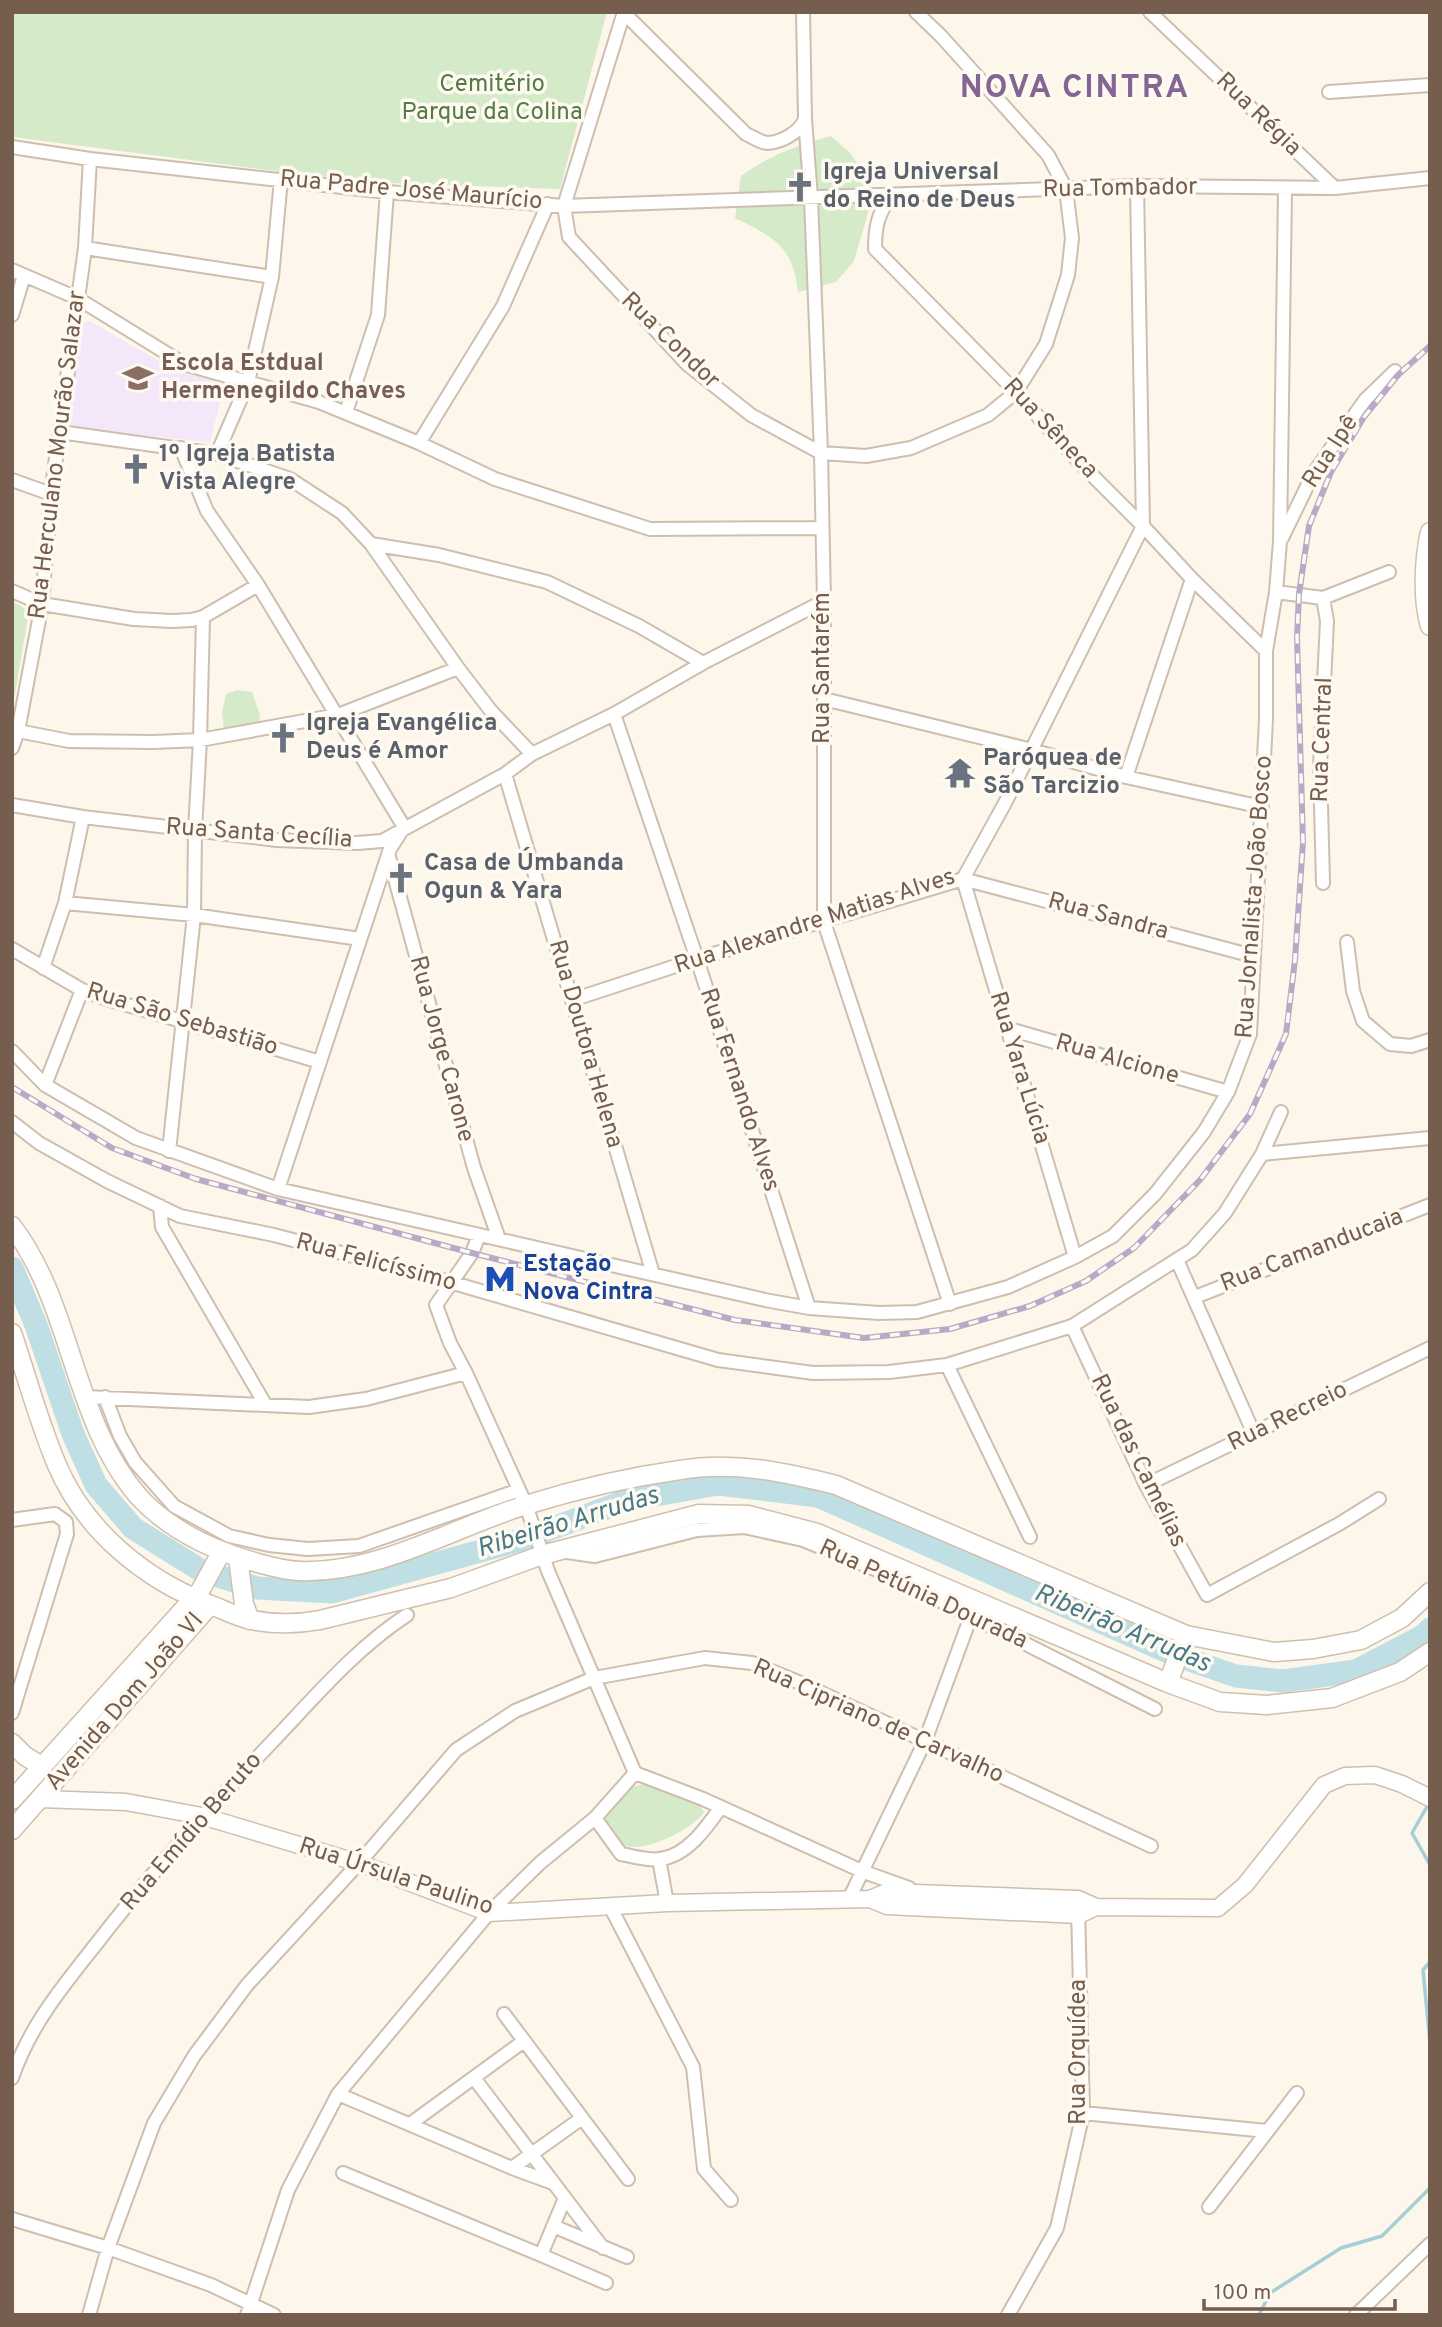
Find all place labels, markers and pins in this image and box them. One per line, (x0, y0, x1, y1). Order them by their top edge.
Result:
place label: Igreja Universal do Reino de Deus (823, 158, 1016, 216)
church icon: Igreja Universal do Reino de Deus (783, 170, 817, 204)
place label: Escola Estdual Hermenegildo Chaves (161, 349, 406, 407)
school or university icon: Escola Estdual Hermenegildo Chaves (121, 361, 155, 395)
place label: 1º Igreja Batista Vista Alegre (159, 440, 335, 498)
church icon: 1º Igreja Batista Vista Alegre (119, 452, 153, 486)
place label: Igreja Evangélica Deus é Amor (306, 709, 497, 767)
church icon: Igreja Evangélica Deus é Amor (266, 721, 300, 755)
place label: Paróquea de São Tarcizio (983, 744, 1122, 802)
temple icon: Paróquea de São Tarcizio (943, 756, 977, 790)
place label: Casa de Úmbanda Ogun & Yara (424, 847, 624, 907)
church icon: Casa de Úmbanda Ogun & Yara (384, 861, 418, 895)
place label: Estação Nova Cintra (523, 1250, 653, 1308)
metro station icon: Estação Nova Cintra (483, 1262, 517, 1296)

